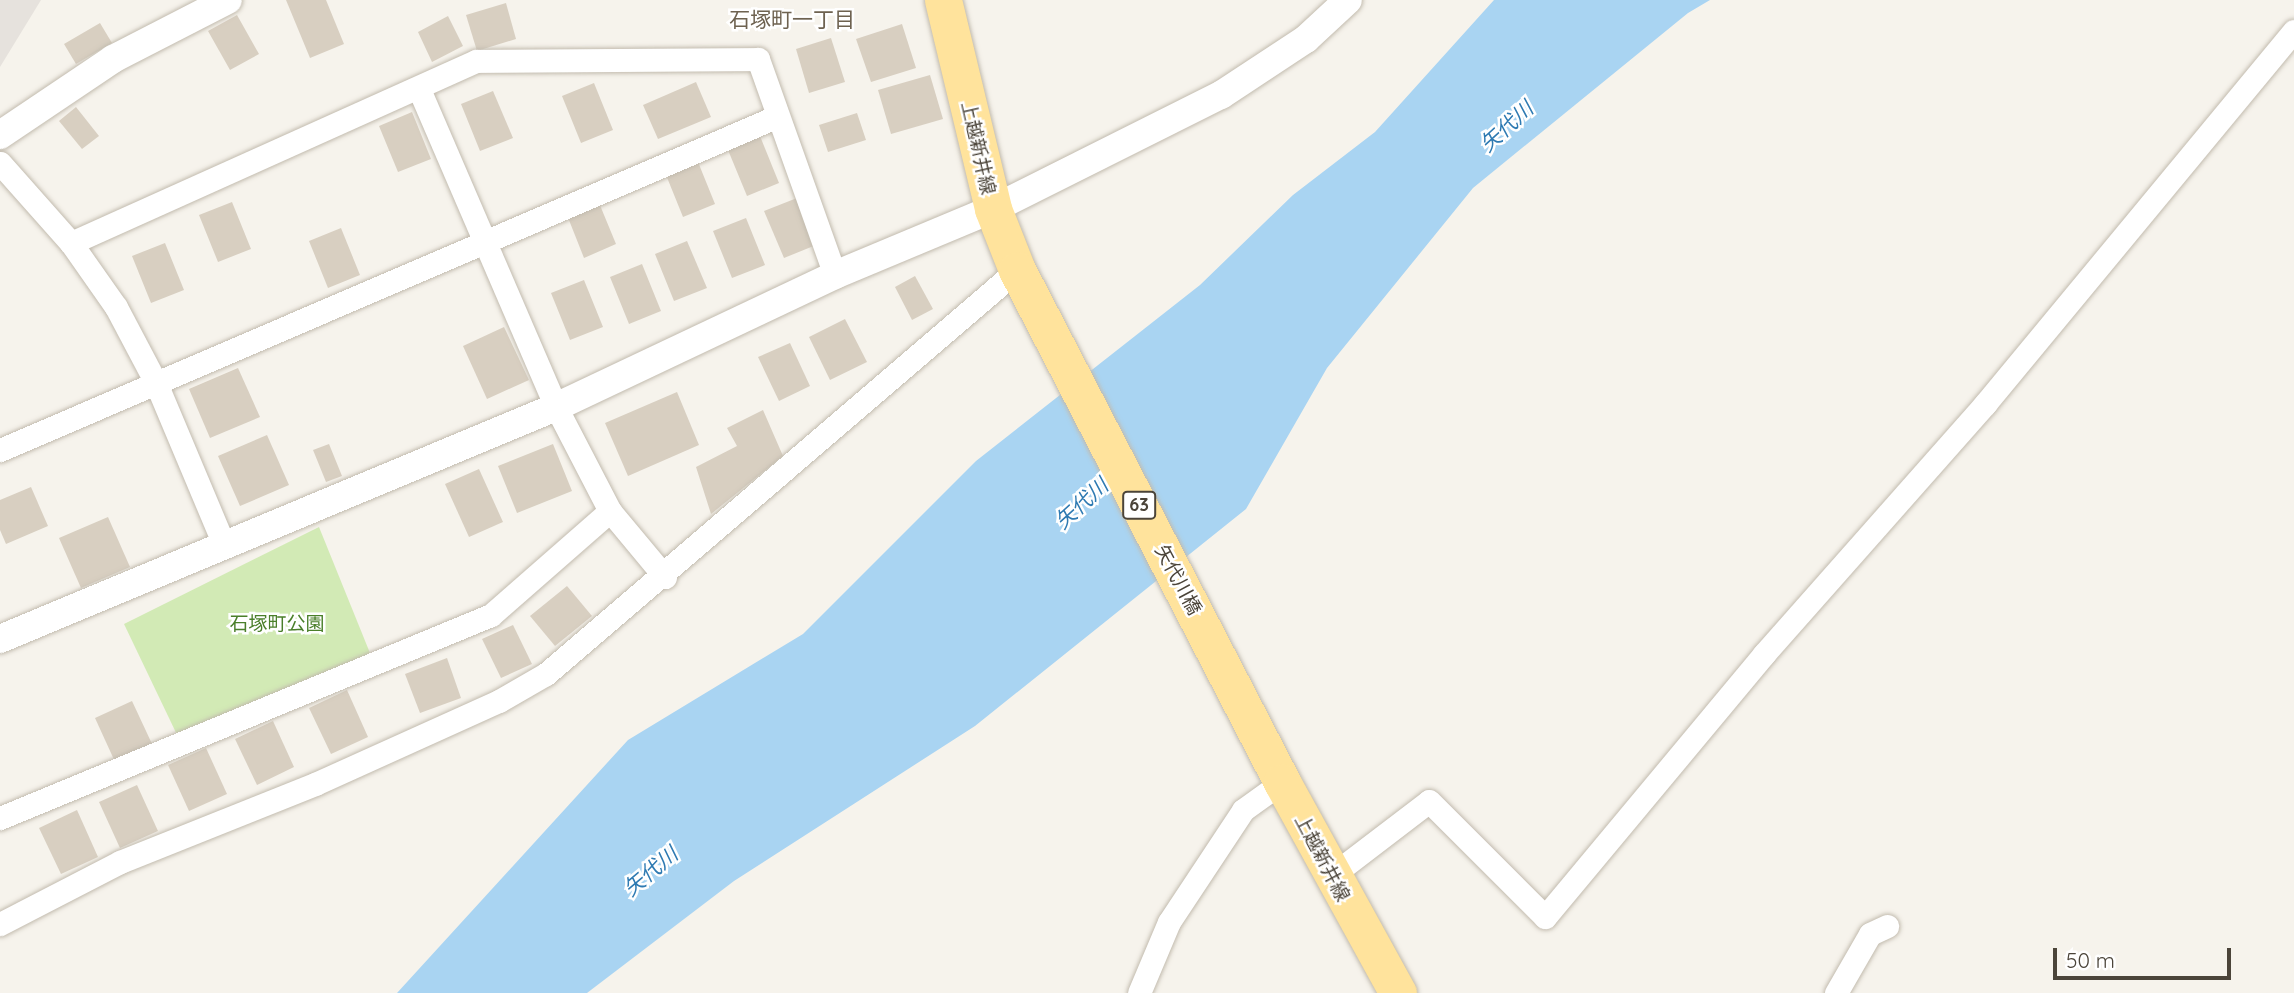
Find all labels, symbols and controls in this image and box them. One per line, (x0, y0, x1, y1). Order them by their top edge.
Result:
district label: 石塚町一丁目 (729, 6, 855, 32)
water label: 矢代川 (1474, 96, 1538, 156)
street label: 上越新井線 (956, 99, 1000, 197)
water label: 矢代川 (1049, 473, 1113, 533)
road number: 63 (1122, 490, 1156, 520)
street label: 矢代川橋 (1150, 541, 1206, 619)
park label: 石塚町公園 (230, 613, 324, 635)
street label: 上越新井線 (1290, 811, 1354, 905)
water label: 矢代川 (618, 841, 682, 901)
scale bar (2056, 934, 2234, 978)
text: 50 m (2066, 947, 2115, 973)

